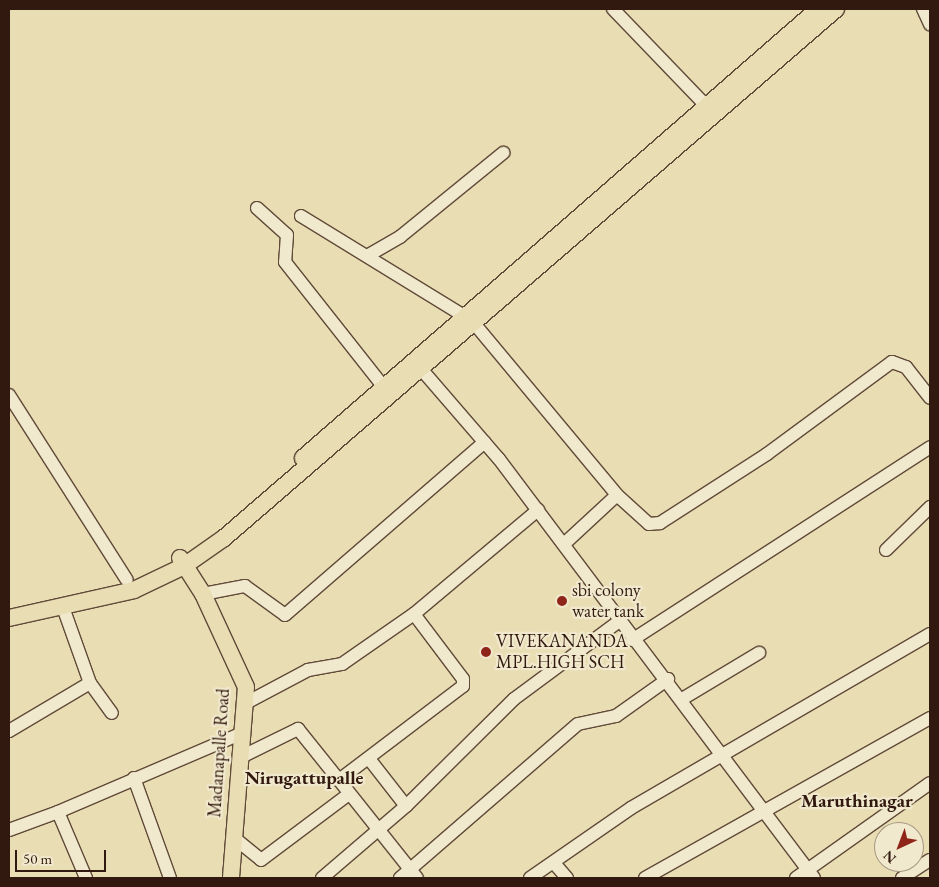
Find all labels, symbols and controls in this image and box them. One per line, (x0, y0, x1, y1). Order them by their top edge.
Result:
place label: sbi colony water tank (572, 580, 644, 622)
marker: sbi colony water tank (556, 595, 568, 607)
place label: VIVEKANANDA MPL.HIGH SCH (496, 631, 628, 674)
marker: VIVEKANANDA MPL.HIGH SCH (480, 646, 492, 658)
street label: Madanapalle Road (204, 688, 234, 818)
district label: Nirugattupalle (245, 767, 363, 789)
district label: Maruthinagar (801, 790, 913, 812)
north arrow (874, 822, 924, 872)
scale bar (18, 840, 109, 872)
text: N (879, 847, 900, 868)
text: 50 m (23, 849, 52, 868)

